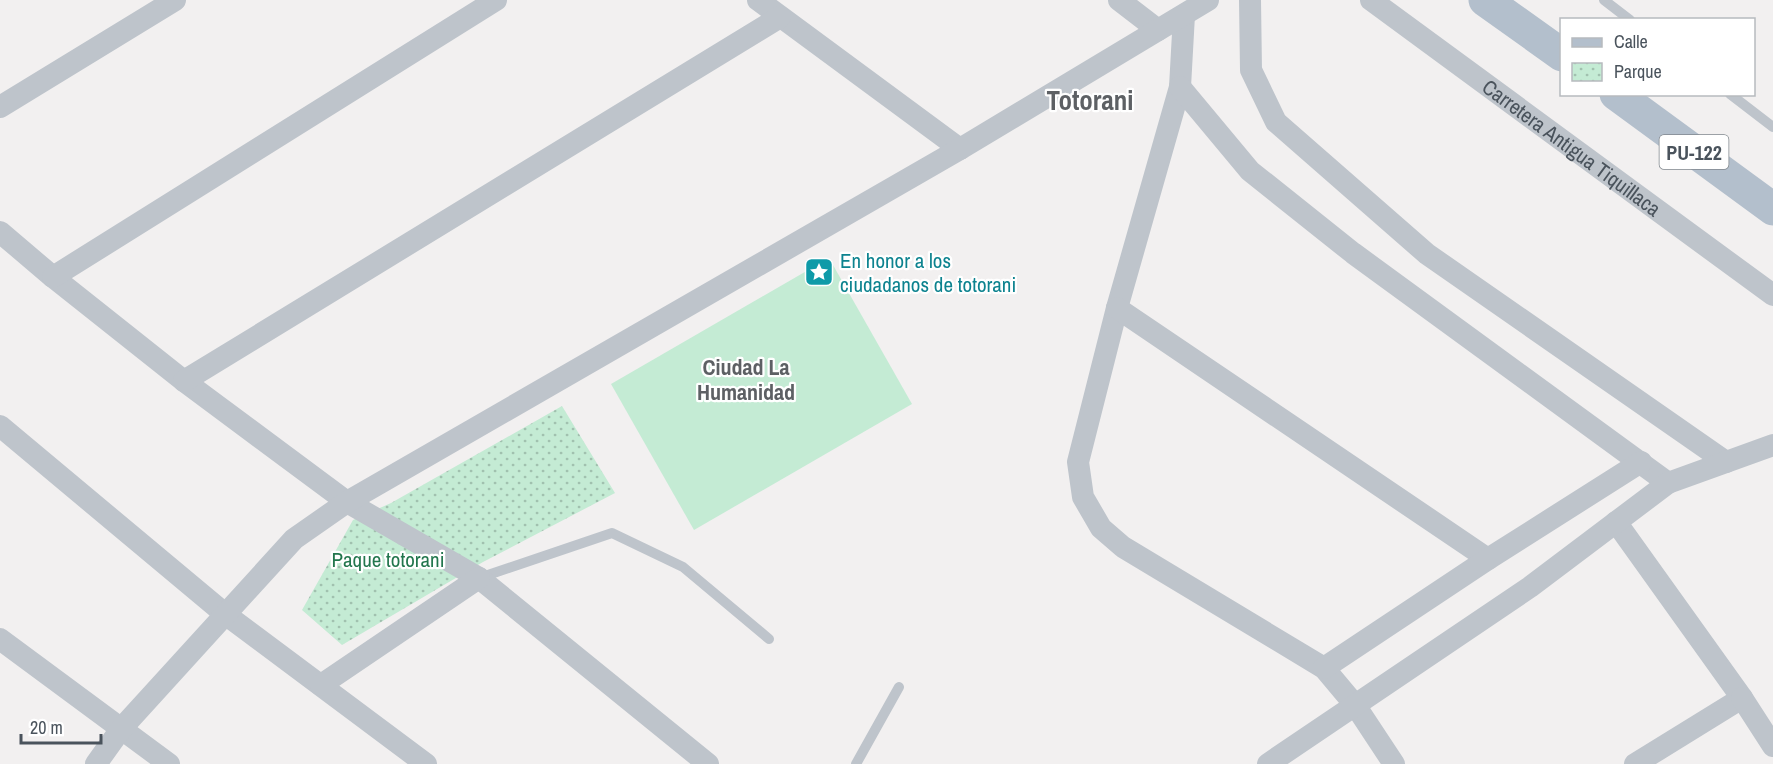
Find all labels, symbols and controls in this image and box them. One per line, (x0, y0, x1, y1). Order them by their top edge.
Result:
legend (1560, 18, 1755, 96)
text: Calle (1614, 29, 1648, 54)
text: Parque (1614, 59, 1662, 84)
street label: Carretera Antigua Tiquillaca (1477, 72, 1667, 223)
district label: Totorani (1047, 82, 1133, 118)
road number: PU-122 (1660, 135, 1728, 169)
place label: En honor a los ciudadanos de totorani (840, 246, 1016, 299)
place icon: En honor a los ciudadanos de totorani (803, 256, 835, 288)
district label: Ciudad La Humanidad (697, 352, 795, 407)
park label: Paque totorani (332, 545, 444, 574)
scale bar (21, 707, 100, 745)
text: 20 m (30, 715, 63, 740)

